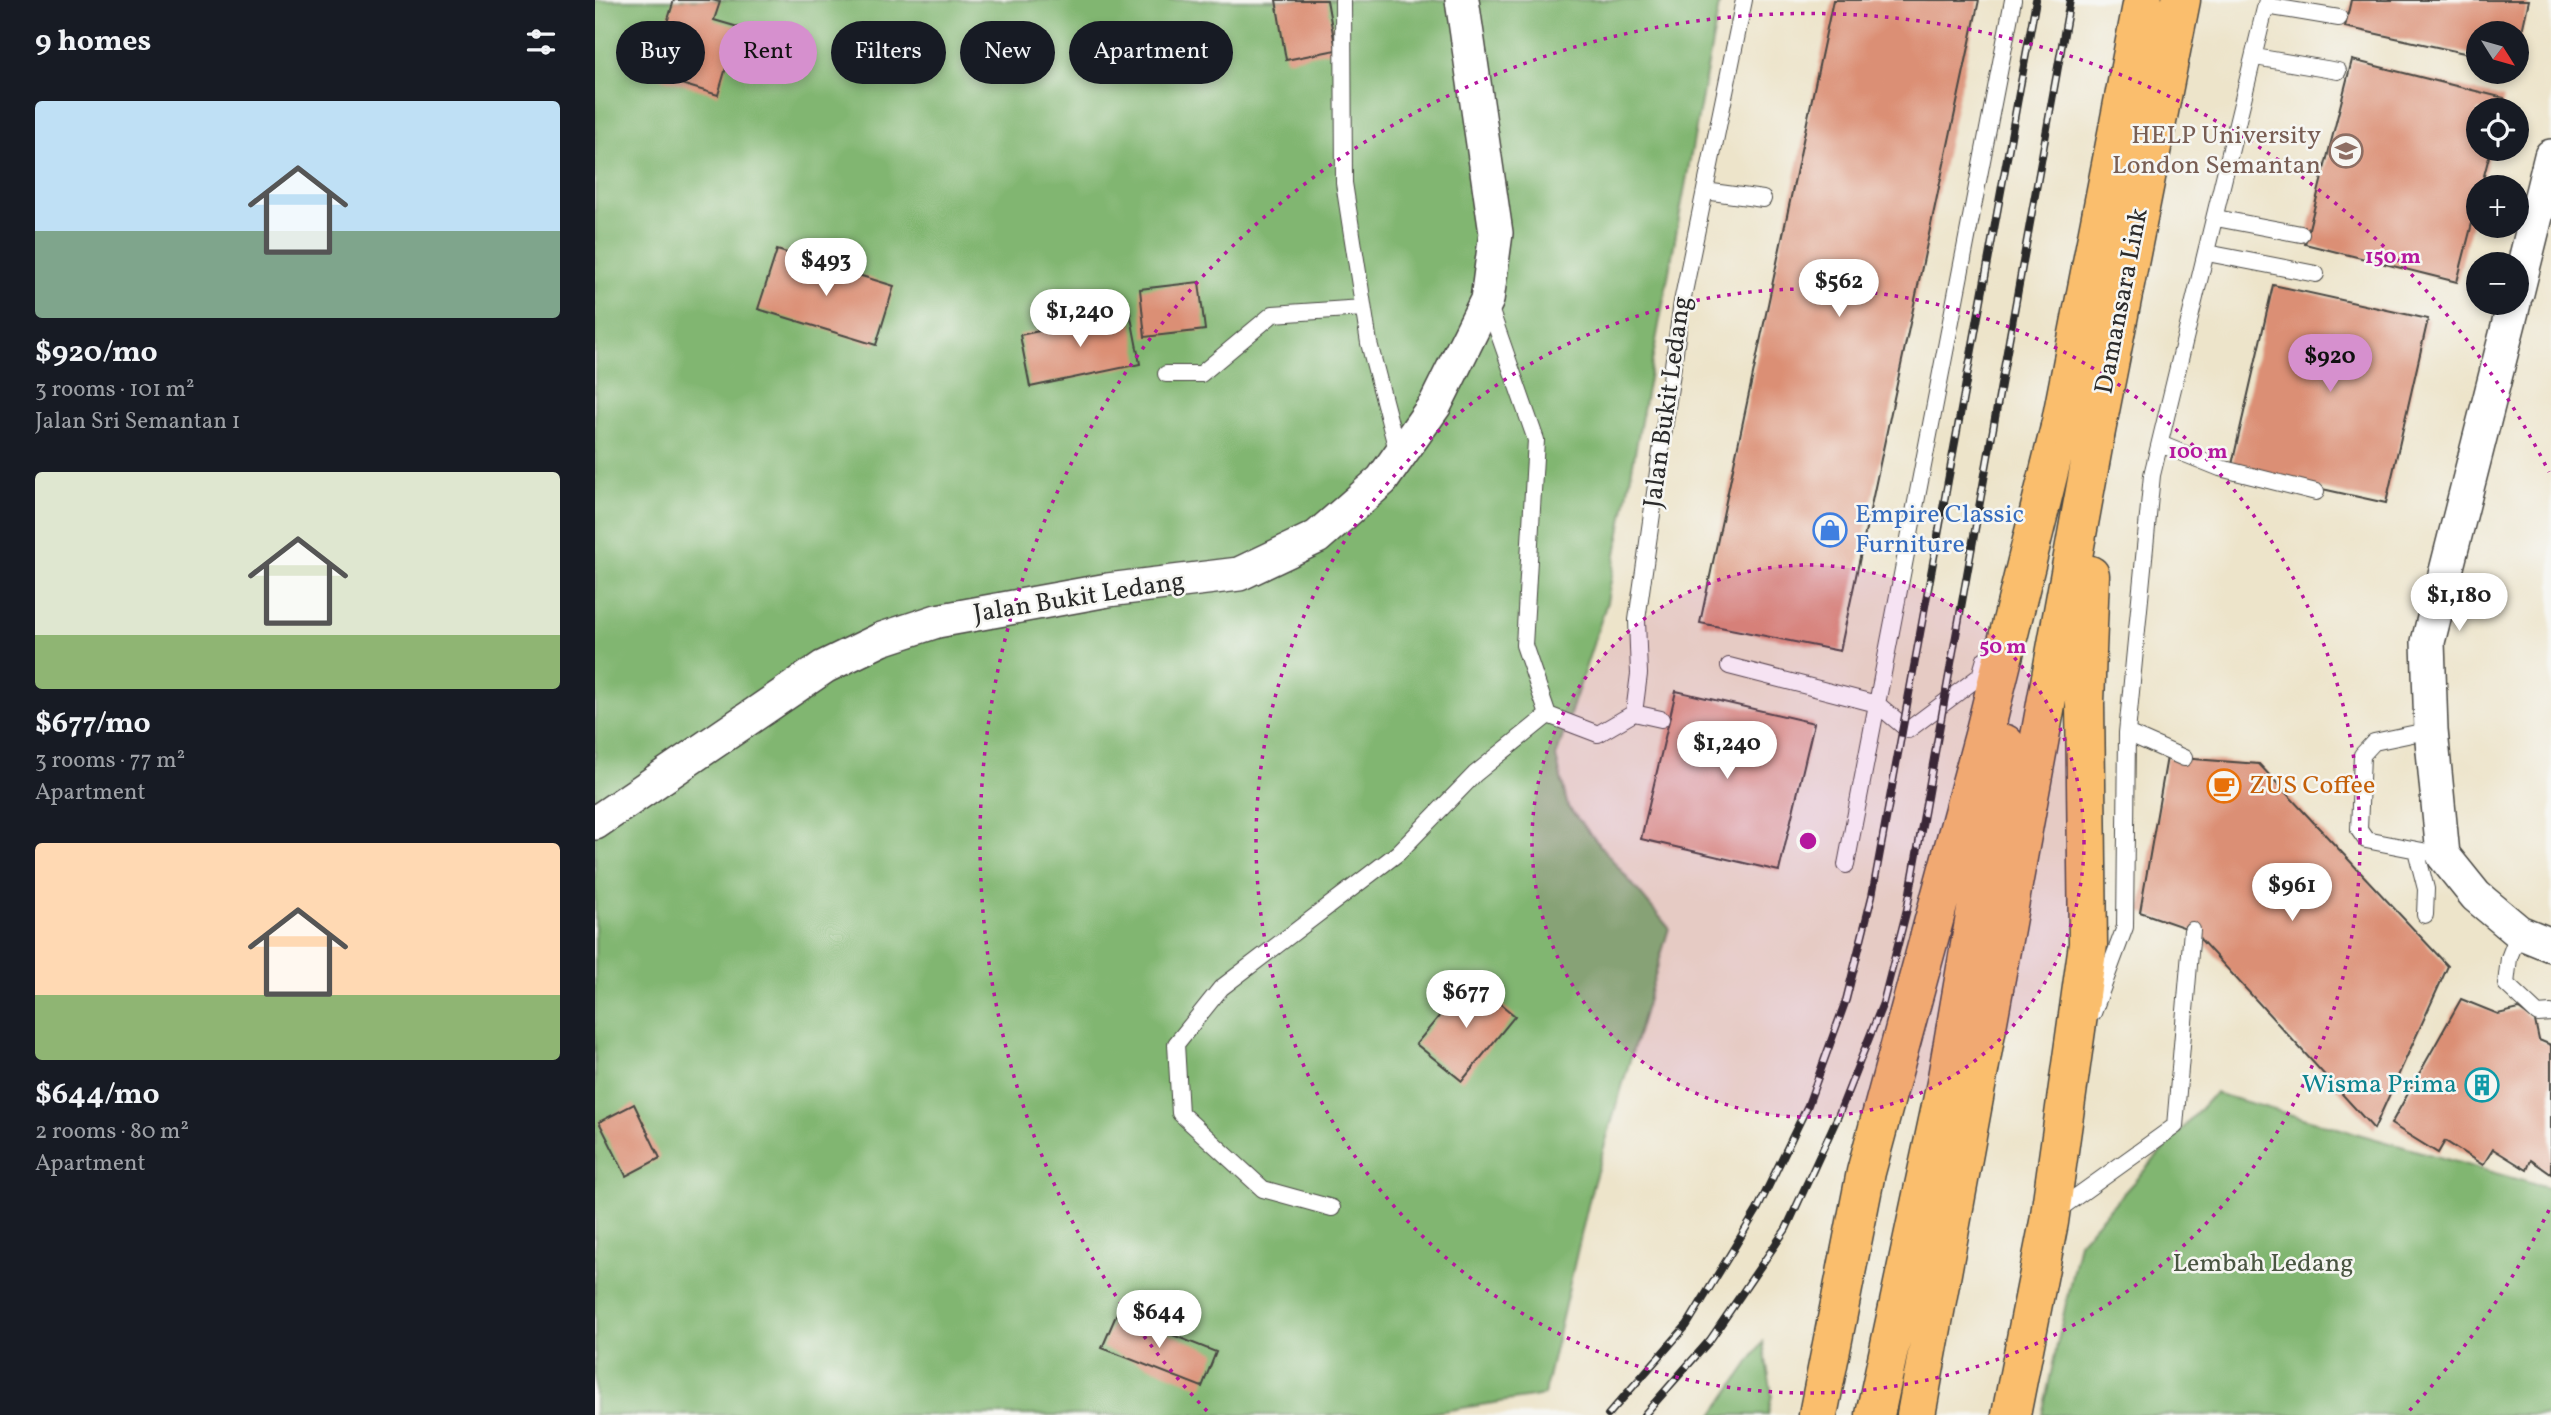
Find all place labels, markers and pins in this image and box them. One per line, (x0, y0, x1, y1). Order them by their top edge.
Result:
place label: HELP University London Semantan (2112, 118, 2321, 184)
school or university icon: HELP University London Semantan (2327, 132, 2365, 170)
pin: $493 (785, 238, 867, 298)
pin: $562 (1798, 260, 1880, 319)
pin: $1,240 (1023, 290, 1137, 349)
pin: $920 (2289, 334, 2371, 394)
place label: Empire Classic Furniture (1855, 497, 2024, 563)
shop icon: Empire Classic Furniture (1811, 511, 1849, 549)
pin: $1,180 (2402, 574, 2516, 633)
pin: $1,240 (1670, 722, 1784, 781)
cafe icon: ZUS Coffee (2205, 767, 2243, 805)
place label: ZUS Coffee (2249, 768, 2375, 804)
centre of rings (1796, 829, 1820, 853)
pin: $961 (2251, 864, 2333, 923)
pin: $677 (1425, 970, 1507, 1030)
building icon: Wisma Prima (2463, 1066, 2501, 1104)
place label: Wisma Prima (2302, 1067, 2457, 1103)
pin: $644 (1118, 1290, 1200, 1350)

